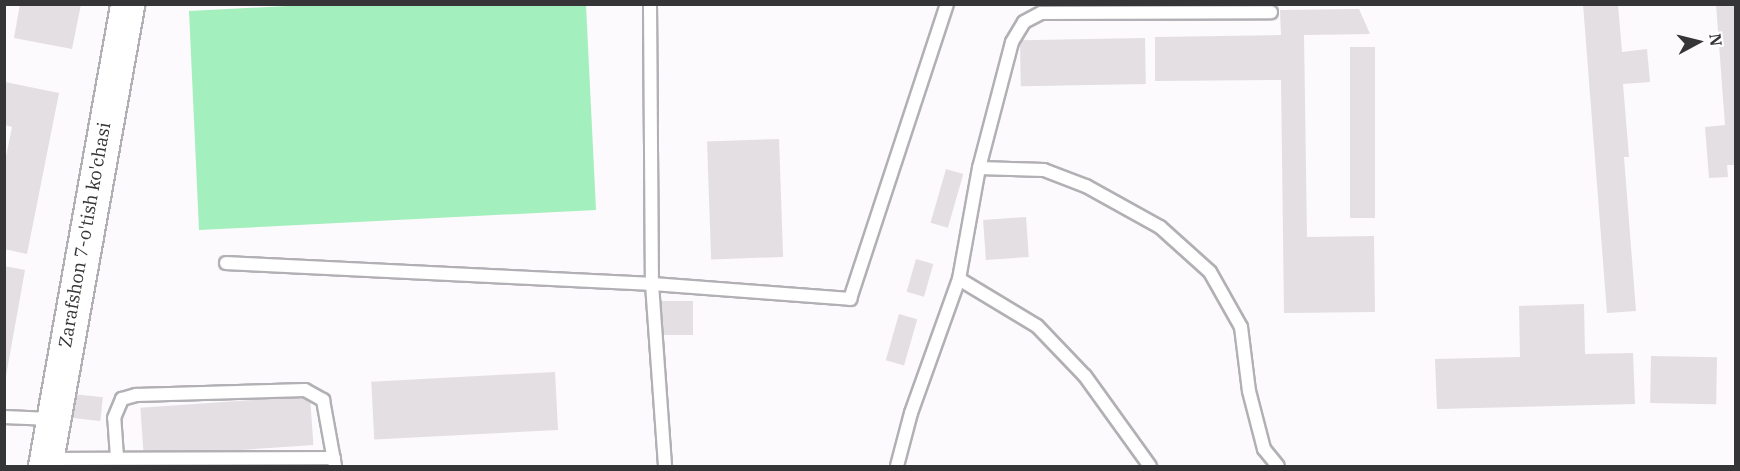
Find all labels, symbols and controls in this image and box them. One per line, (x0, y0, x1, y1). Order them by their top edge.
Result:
north arrow (1668, 12, 1728, 72)
text: N (1705, 32, 1727, 47)
street label: Zarafshon 7-o'tish ko'chasi (55, 121, 115, 349)

